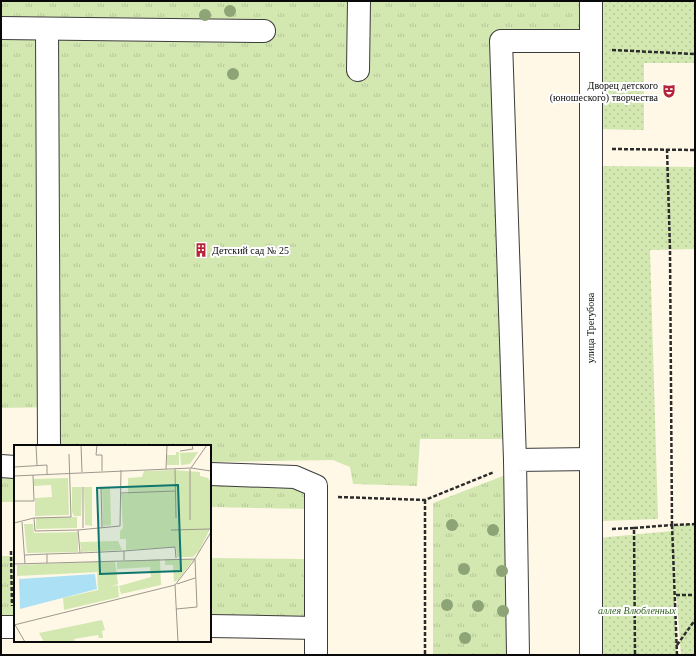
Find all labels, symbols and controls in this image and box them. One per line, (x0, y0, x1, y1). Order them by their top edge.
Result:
place label: Дворец детского (юношеского) творчества (550, 80, 659, 104)
theatre icon: Дворец детского (юношеского) творчества (661, 83, 677, 99)
building icon: Детский сад № 25 (193, 242, 209, 258)
place label: Детский сад № 25 (212, 245, 289, 256)
street label: улица Трегубова (585, 292, 596, 363)
inset map (14, 445, 211, 642)
park label: аллея Влюбленных (598, 605, 677, 616)

